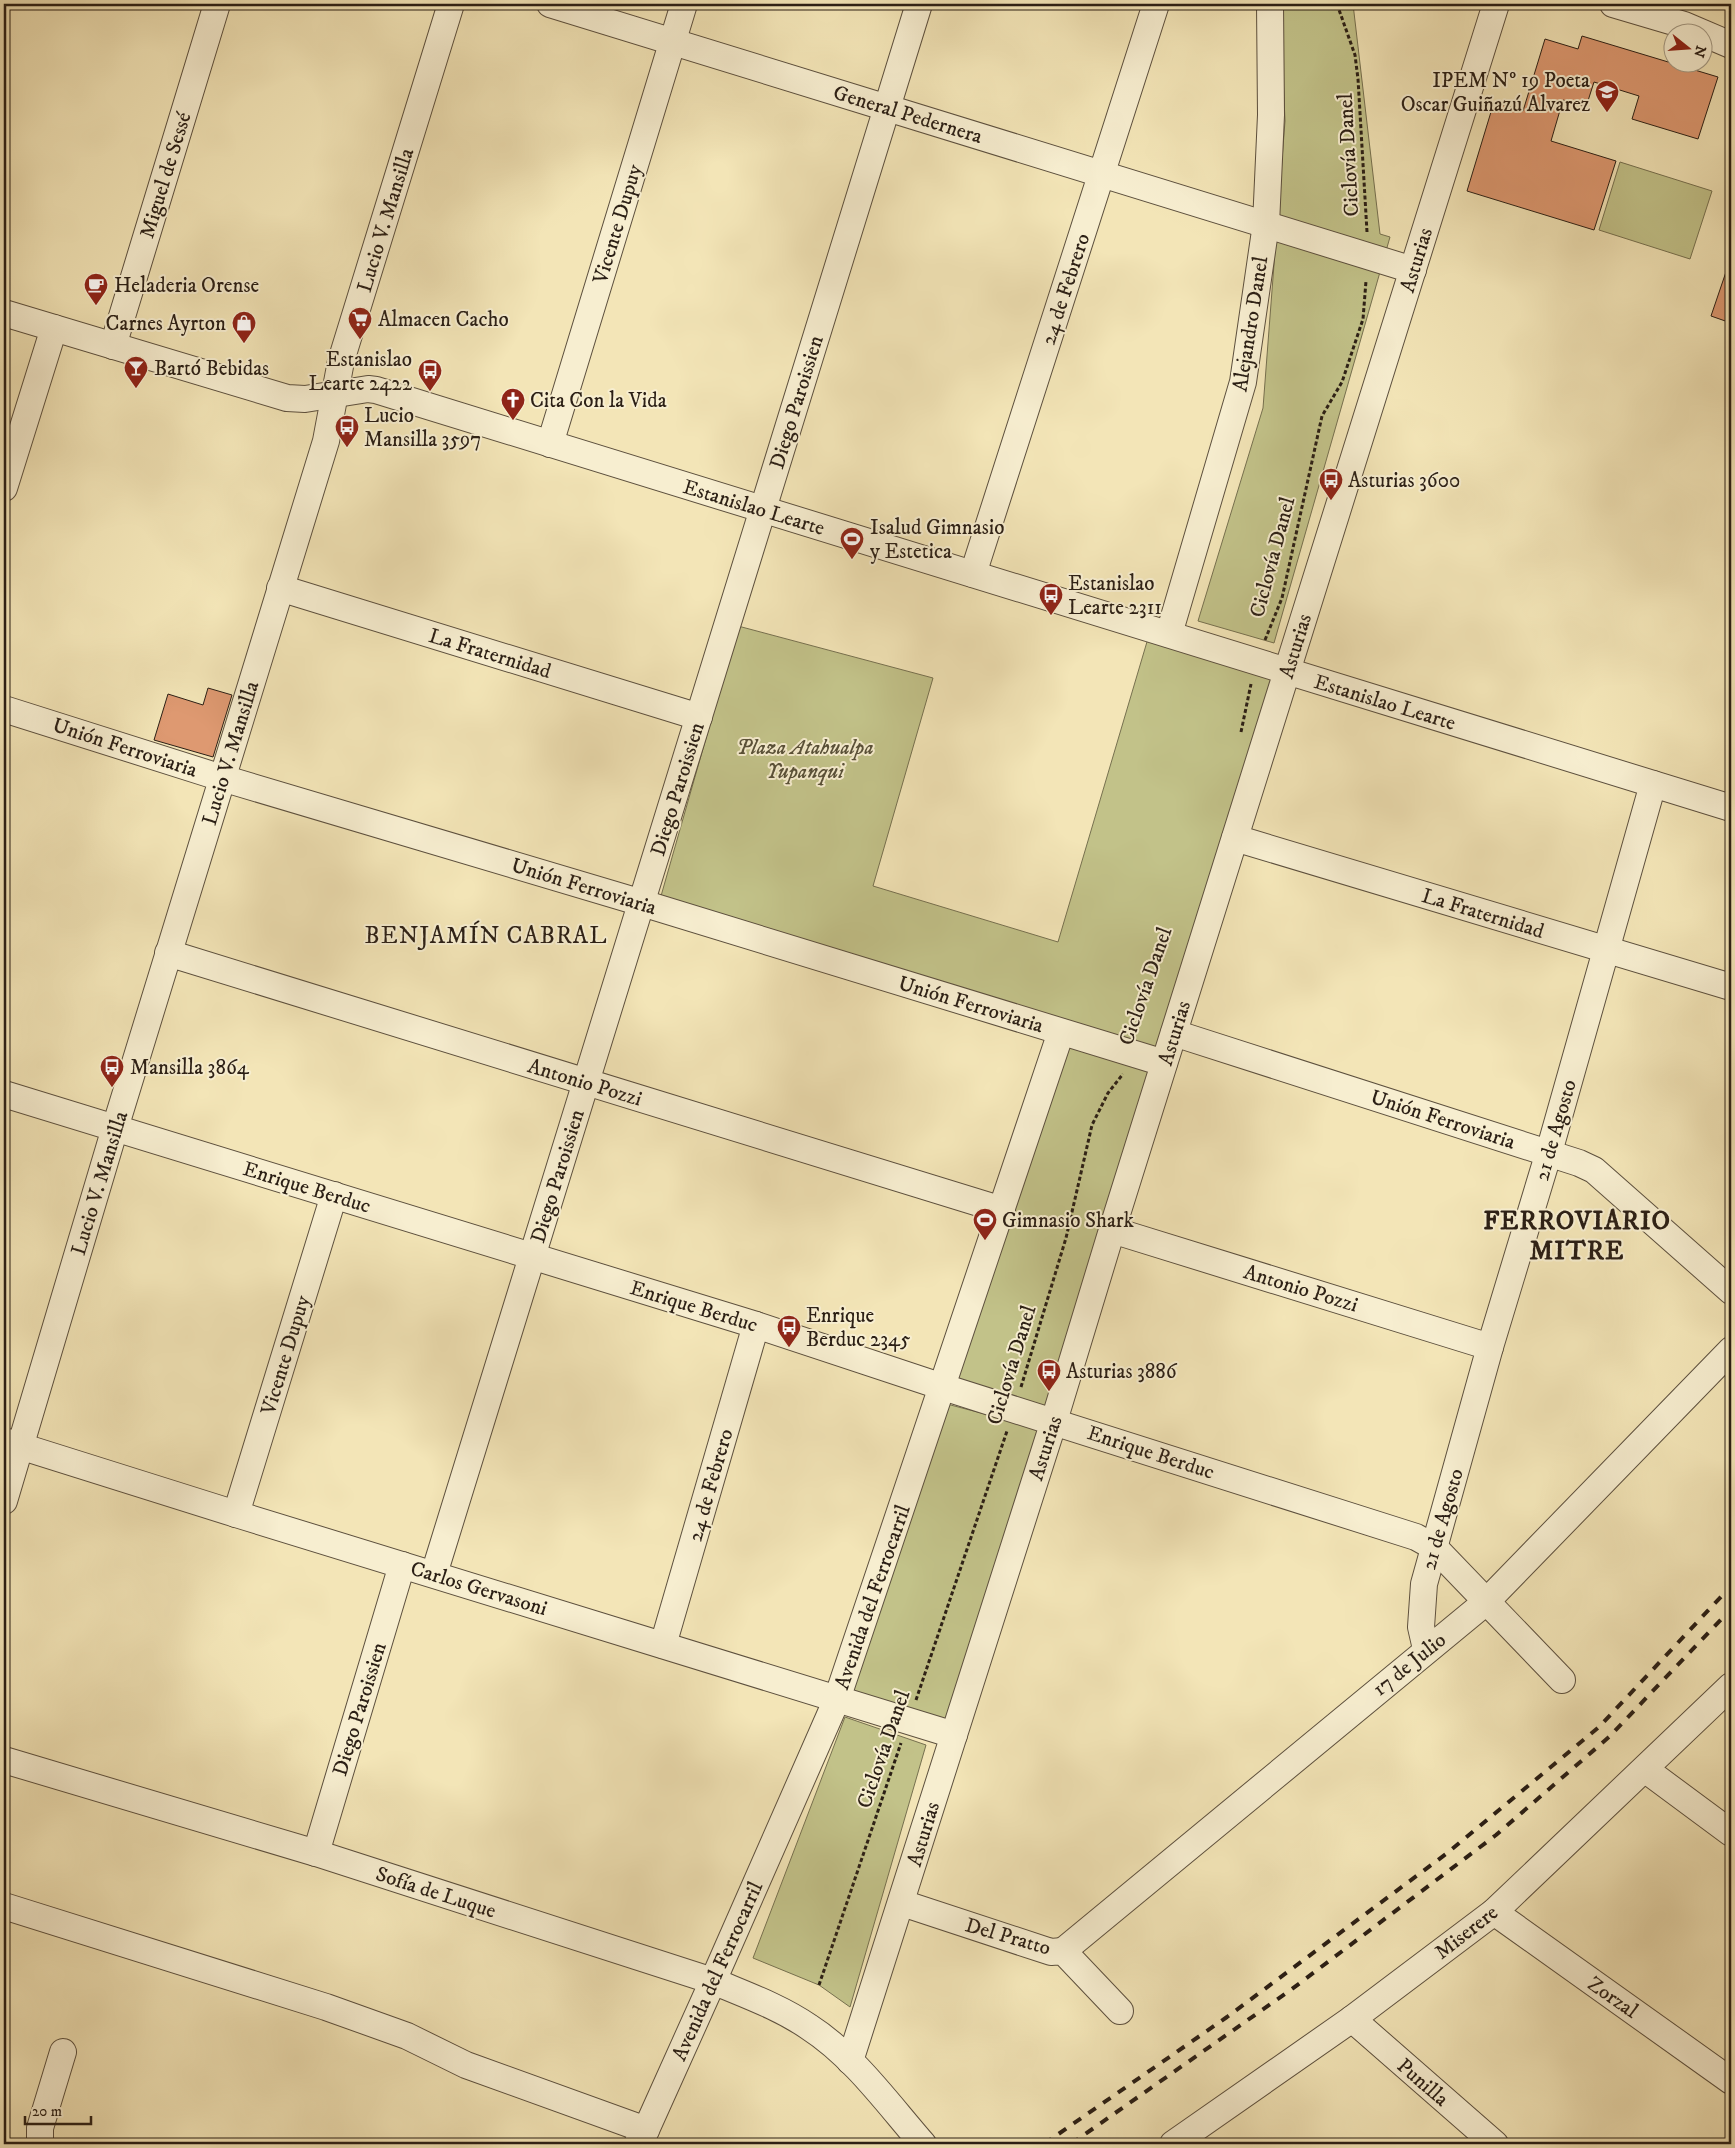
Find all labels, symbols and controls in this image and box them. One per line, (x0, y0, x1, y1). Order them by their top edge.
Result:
north arrow (1662, 22, 1712, 72)
text: N (1689, 43, 1710, 60)
place label: IPEM Nº 19 Poeta Oscar Guiñazú Alvarez (1401, 68, 1590, 118)
school or university icon: IPEM Nº 19 Poeta Oscar Guiñazú Alvarez (1594, 79, 1620, 113)
street label: General Pedernera (830, 80, 985, 150)
street label: Ciclovía Danel (1333, 92, 1365, 217)
street label: Miguel de Sessé (134, 109, 198, 242)
street label: Lucio V. Mansilla (352, 145, 420, 295)
street label: Vicente Dupuy (587, 160, 649, 288)
street label: Asturias (1395, 225, 1439, 296)
street label: 24 de Febrero (1036, 230, 1096, 348)
street label: Alejandro Danel (1227, 254, 1275, 394)
cafe icon: Heladeria Orense (83, 272, 109, 306)
place label: Heladeria Orense (114, 273, 259, 299)
supermarket icon: Almacen Cacho (347, 306, 373, 340)
place label: Almacen Cacho (378, 307, 509, 333)
shop icon: Carnes Ayrton (231, 310, 257, 344)
place label: Carnes Ayrton (106, 311, 226, 337)
street label: Diego Paroissien (764, 332, 830, 472)
place label: Estanislao Learte 2422 (308, 347, 413, 397)
bar icon: Bartó Bebidas (123, 355, 149, 389)
place label: Bartó Bebidas (154, 356, 269, 382)
bus stop icon: Estanislao Learte 2422 (417, 358, 443, 392)
church icon: Cita Con la Vida (500, 387, 526, 421)
place label: Cita Con la Vida (530, 388, 667, 414)
place label: Lucio Mansilla 3597 (364, 403, 481, 453)
bus stop icon: Lucio Mansilla 3597 (334, 414, 360, 448)
bus stop icon: Asturias 3600 (1318, 467, 1344, 501)
place label: Asturias 3600 (1348, 468, 1460, 494)
street label: Estanislao Learte (680, 474, 828, 542)
street label: Ciclovía Danel (1244, 494, 1302, 620)
place label: Isalud Gimnasio y Estetica (870, 515, 1004, 565)
sports icon: Isalud Gimnasio y Estetica (839, 526, 865, 560)
place label: Estanislao Learte 2311 (1068, 571, 1162, 621)
bus stop icon: Estanislao Learte 2311 (1038, 582, 1064, 616)
street label: Asturias (1274, 611, 1318, 682)
street label: La Fraternidad (425, 623, 555, 685)
street label: Estanislao Learte (1311, 669, 1459, 737)
street label: Lucio V. Mansilla (197, 678, 265, 828)
street label: Unión Ferroviaria (49, 712, 200, 784)
street label: Diego Paroissien (645, 719, 711, 859)
park label: Plaza Atahualpa Yupanqui (736, 735, 874, 786)
street label: Unión Ferroviaria (508, 853, 660, 921)
street label: La Fraternidad (1418, 883, 1548, 945)
district label: BENJAMÍN CABRAL (365, 920, 607, 951)
street label: Ciclovía Danel (1114, 923, 1179, 1049)
street label: Unión Ferroviaria (895, 971, 1047, 1039)
street label: Asturias (1153, 998, 1197, 1069)
street label: Antonio Pozzi (525, 1053, 645, 1113)
bus stop icon: Mansilla 3864 (99, 1054, 125, 1088)
place label: Mansilla 3864 (130, 1055, 250, 1081)
street label: 21 de Agosto (1529, 1077, 1583, 1184)
street label: Unión Ferroviaria (1367, 1084, 1518, 1156)
street label: Diego Paroissien (525, 1106, 591, 1246)
street label: Lucio V. Mansilla (66, 1108, 134, 1258)
street label: Enrique Berduc (240, 1156, 374, 1220)
district label: FERROVIARIO MITRE (1483, 1205, 1671, 1268)
sports icon: Gimnasio Shark (972, 1207, 998, 1241)
place label: Gimnasio Shark (1002, 1208, 1135, 1234)
street label: Antonio Pozzi (1241, 1259, 1361, 1319)
street label: Enrique Berduc (627, 1275, 761, 1339)
street label: Vicente Dupuy (255, 1291, 317, 1419)
street label: Ciclovía Danel (981, 1302, 1043, 1428)
place label: Enrique Berduc 2345 (806, 1303, 910, 1353)
bus stop icon: Enrique Berduc 2345 (776, 1314, 802, 1348)
bus stop icon: Asturias 3886 (1036, 1358, 1062, 1392)
place label: Asturias 3886 (1066, 1359, 1178, 1385)
street label: Asturias (1023, 1413, 1069, 1484)
street label: Enrique Berduc (1084, 1420, 1218, 1486)
street label: 24 de Febrero (682, 1426, 739, 1545)
street label: 21 de Agosto (1416, 1466, 1470, 1573)
street label: Avenida del Ferrocarril (829, 1501, 917, 1693)
street label: Carlos Gervasoni (407, 1556, 550, 1622)
street label: 17 de Julio (1368, 1627, 1452, 1702)
street label: Diego Paroissien (327, 1639, 393, 1779)
street label: Ciclovía Danel (852, 1686, 917, 1812)
street label: Asturias (902, 1799, 946, 1870)
street label: Sofía de Luque (372, 1861, 499, 1925)
street label: Avenida del Ferrocarril (667, 1877, 769, 2065)
street label: Miserere (1430, 1900, 1504, 1966)
street label: Del Pratto (962, 1912, 1053, 1962)
street label: Zorzal (1582, 1971, 1643, 2025)
street label: Punilla (1391, 2053, 1454, 2112)
scale bar (25, 2093, 91, 2125)
text: 20 m (32, 2102, 62, 2121)

